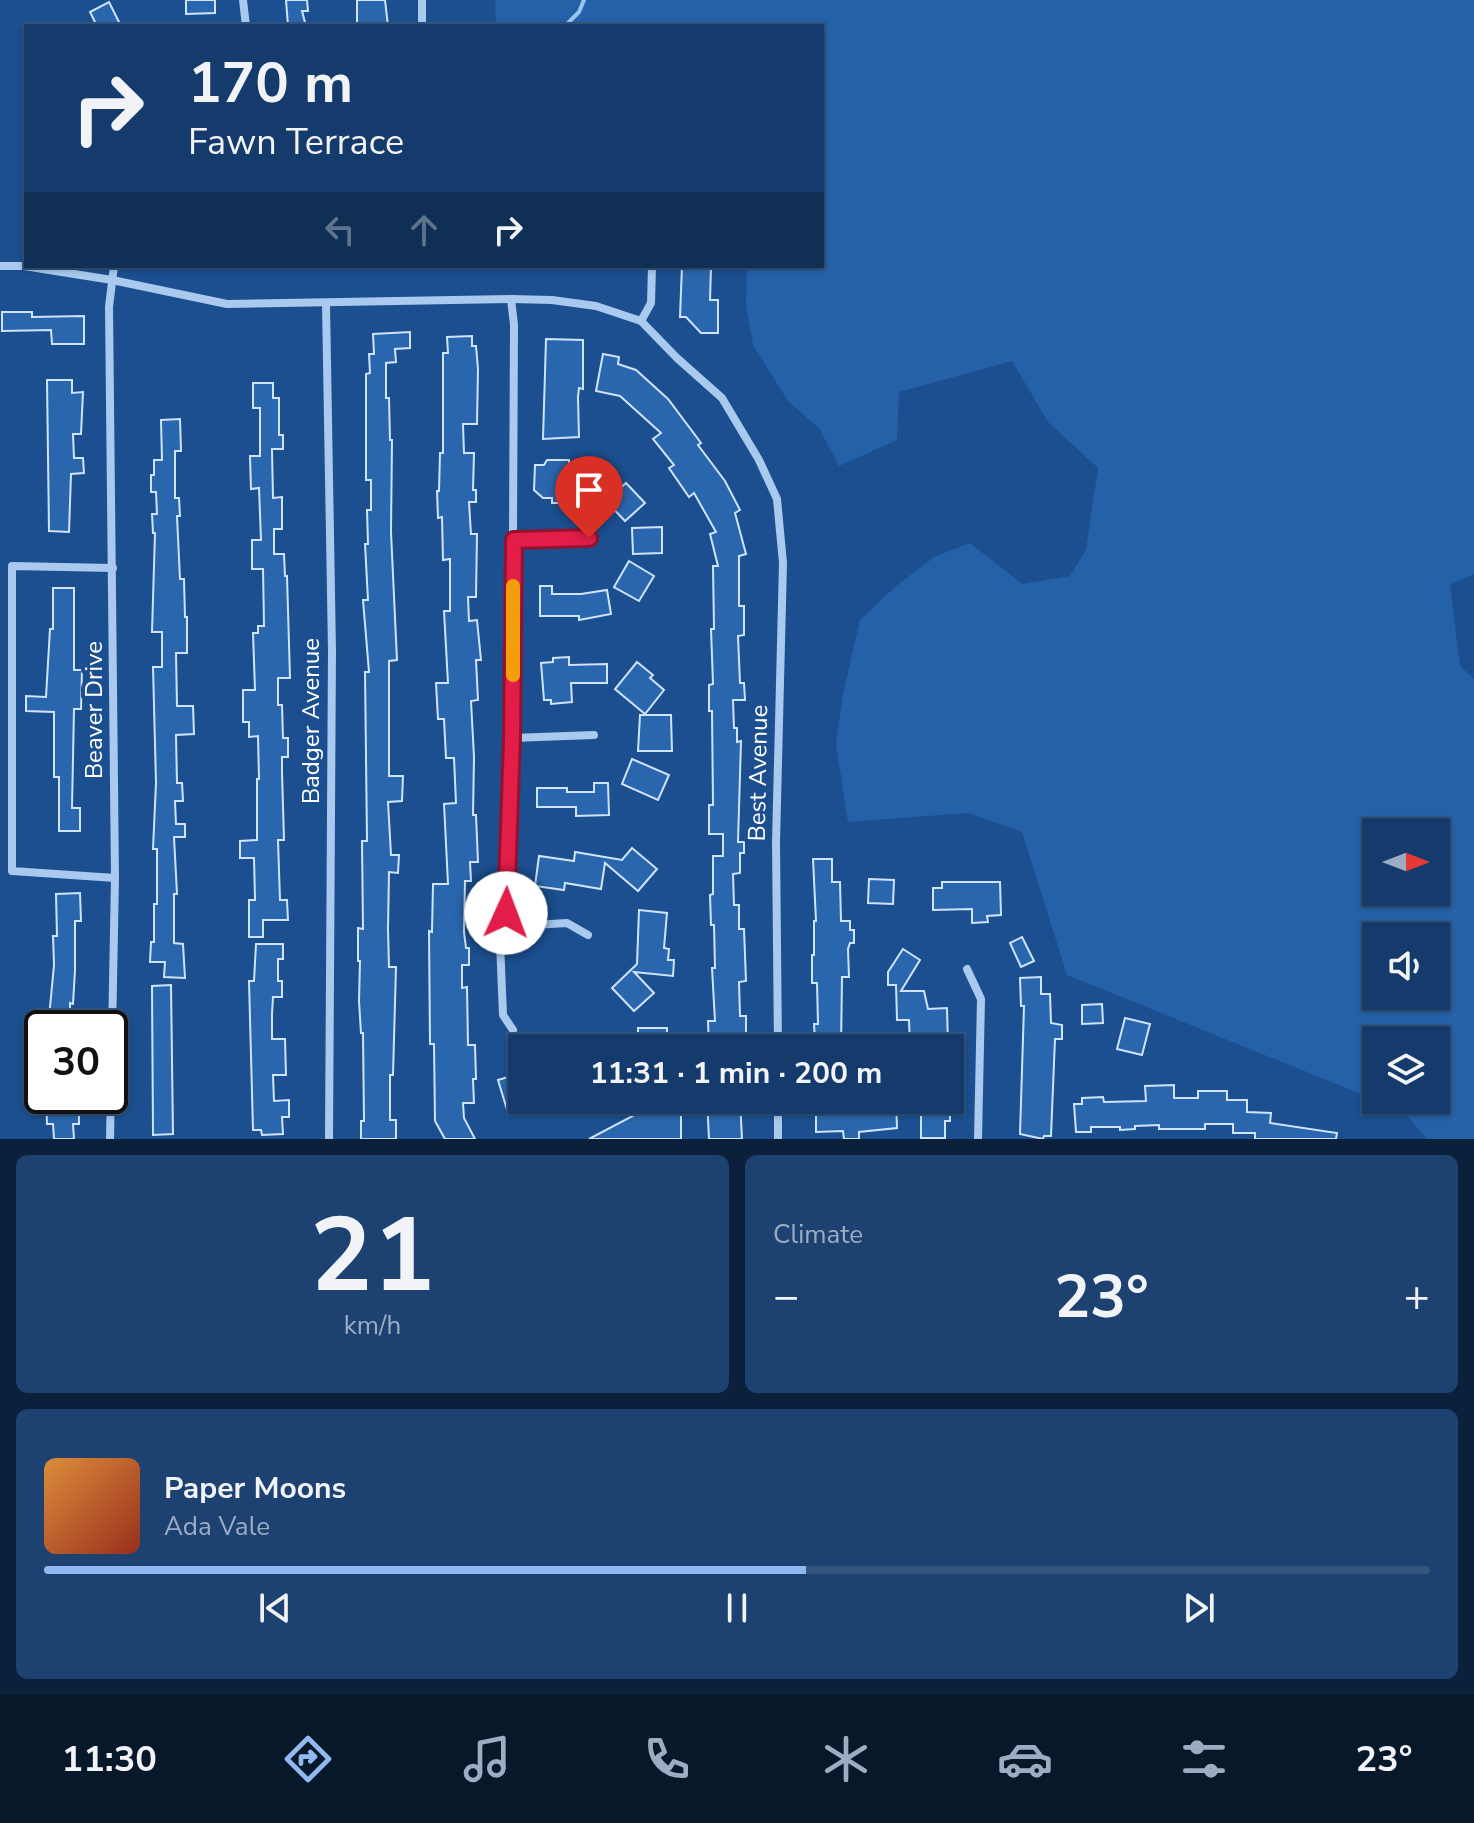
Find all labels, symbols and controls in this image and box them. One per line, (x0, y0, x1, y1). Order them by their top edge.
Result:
text: 170 m (188, 45, 353, 122)
icon: right (56, 56, 160, 160)
text: Fawn Terrace (188, 118, 404, 167)
icon: left (318, 208, 362, 252)
icon: ahead (402, 208, 446, 252)
icon: right (486, 208, 530, 252)
pin (555, 456, 623, 538)
icon: arrive (567, 468, 611, 512)
street label: Badger Avenue (295, 638, 327, 804)
street label: Beaver Drive (78, 641, 110, 779)
street label: Best Avenue (741, 704, 775, 842)
north arrow (1362, 818, 1450, 906)
map controls (1362, 818, 1450, 1114)
position arrow (464, 871, 548, 955)
button: sound (1362, 922, 1450, 1010)
speed limit sign: 30 (24, 1010, 128, 1114)
button: layers (1362, 1026, 1450, 1114)
text: 11:31 · 1 min · 200 m (590, 1053, 882, 1094)
text: 21 (310, 1185, 435, 1327)
text: Climate (773, 1217, 863, 1252)
text: 23° (1054, 1256, 1149, 1338)
text: − (773, 1267, 799, 1327)
text: + (1404, 1267, 1430, 1327)
text: km/h (344, 1308, 401, 1343)
text: Paper Moons (164, 1468, 346, 1509)
text: Ada Vale (164, 1509, 270, 1544)
icon: previous (253, 1586, 297, 1630)
icon: pause (715, 1586, 759, 1630)
icon: next (1177, 1586, 1221, 1630)
icon: directions (280, 1731, 336, 1787)
icon: music (459, 1731, 515, 1787)
icon: phone (639, 1731, 695, 1787)
icon: climate (818, 1731, 874, 1787)
icon: car (997, 1731, 1053, 1787)
icon: filters (1176, 1731, 1232, 1787)
text: 11:30 (62, 1735, 157, 1784)
text: 23° (1355, 1735, 1412, 1784)

